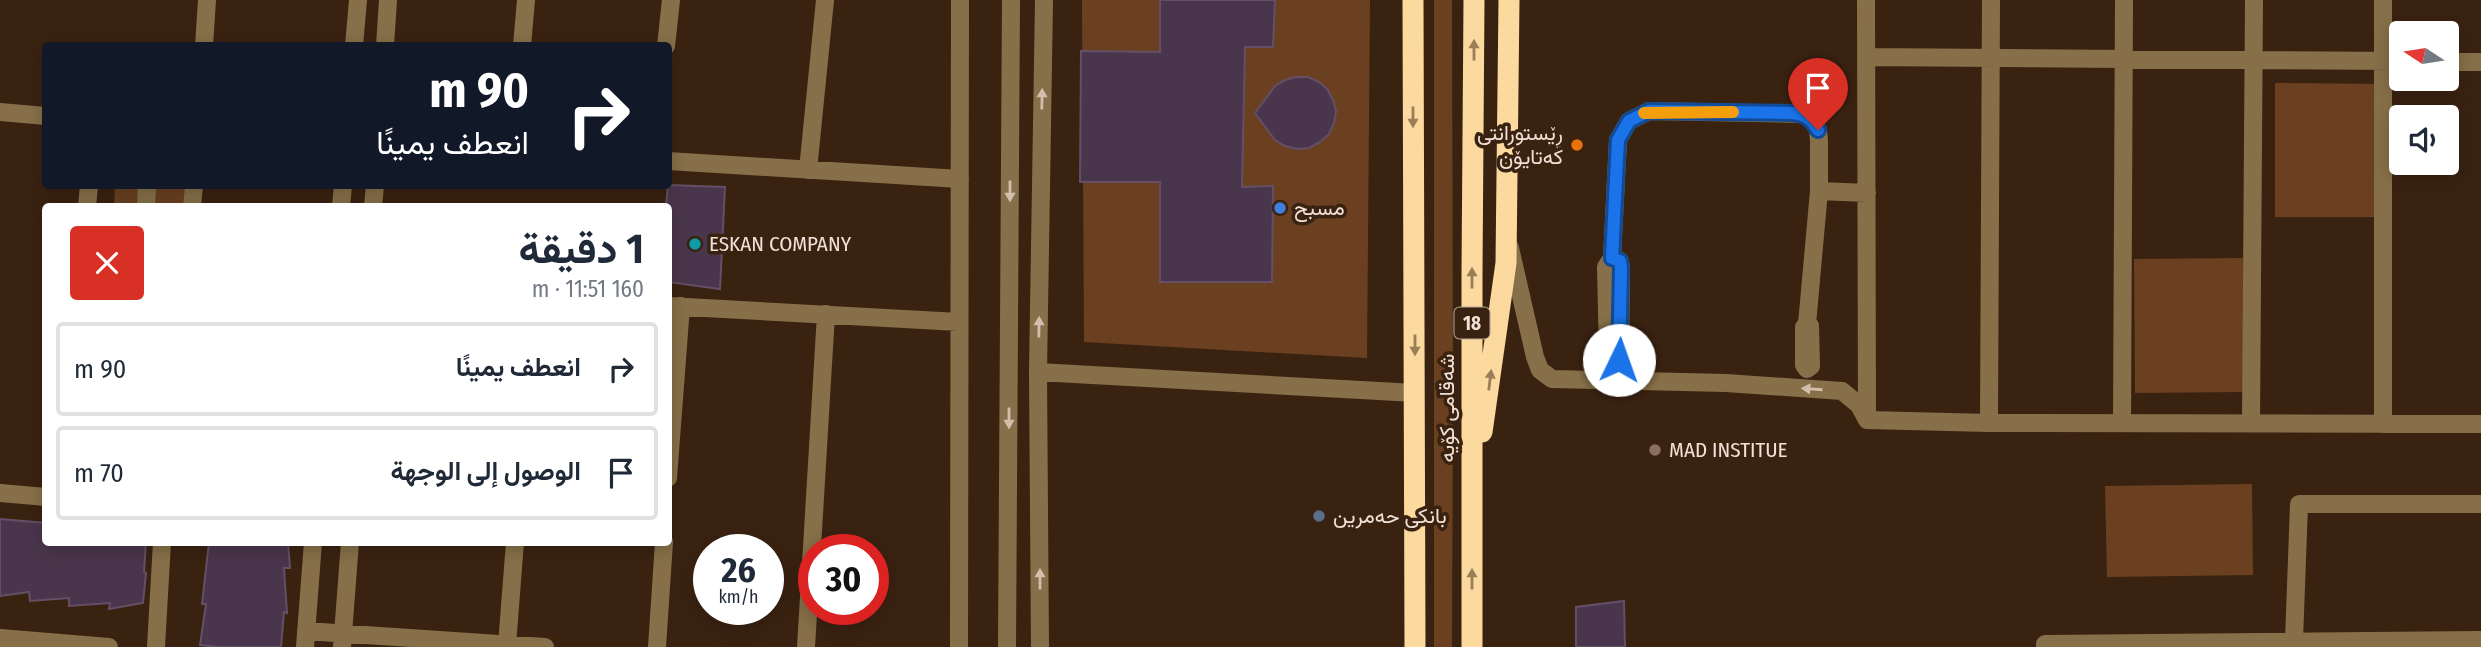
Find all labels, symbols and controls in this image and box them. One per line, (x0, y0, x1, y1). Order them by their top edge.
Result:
north arrow (2389, 21, 2459, 91)
map controls (2389, 21, 2459, 175)
one-way arrow (1468, 39, 1480, 61)
pin (1788, 58, 1848, 130)
text: 90 m (429, 61, 529, 120)
icon: arrive (1799, 69, 1837, 107)
icon: right (553, 70, 644, 161)
one-way arrow (1036, 88, 1048, 110)
button: sound (2389, 105, 2459, 175)
one-way arrow (1408, 106, 1419, 128)
place label: ڕێستورانتی کەتایۆن (1477, 120, 1563, 170)
text: انعطف يمينًا (376, 124, 529, 162)
marker: ڕێستورانتی کەتایۆن (1569, 137, 1585, 153)
one-way arrow (1004, 180, 1016, 202)
place label: مسبح (1294, 195, 1345, 222)
marker: مسبح (1272, 200, 1288, 216)
text: 1 دقيقة (518, 224, 644, 274)
button: close (70, 226, 144, 300)
place label: ESKAN COMPANY (709, 231, 852, 257)
marker: ESKAN COMPANY (687, 236, 703, 252)
one-way arrow (1466, 267, 1478, 289)
text: 160 m · 11:51 (532, 275, 644, 303)
road number: 18 (1454, 308, 1490, 338)
one-way arrow (1033, 316, 1045, 338)
position arrow (1582, 323, 1656, 397)
one-way arrow (1409, 334, 1420, 356)
icon: right (602, 350, 640, 388)
text: انعطف يمينًا (456, 352, 581, 383)
text: 90 m (74, 354, 126, 385)
street label: شەقامی کۆیە (1434, 354, 1460, 462)
one-way arrow (1484, 369, 1495, 391)
one-way arrow (1801, 383, 1823, 394)
one-way arrow (1003, 407, 1015, 429)
place label: MAD INSTITUE (1669, 437, 1788, 463)
marker: MAD INSTITUE (1647, 442, 1663, 458)
icon: arrive (602, 454, 640, 492)
text: الوصول إلى الوجهة (390, 456, 581, 487)
text: 70 m (74, 458, 124, 489)
place label: بانكی حه‌مرین (1333, 503, 1447, 529)
marker: بانكی حه‌مرین (1311, 508, 1327, 524)
speed limit sign: 30 (798, 534, 889, 625)
text: 26 (721, 549, 756, 591)
one-way arrow (1034, 568, 1046, 590)
one-way arrow (1466, 568, 1478, 590)
text: km/h (718, 586, 759, 608)

